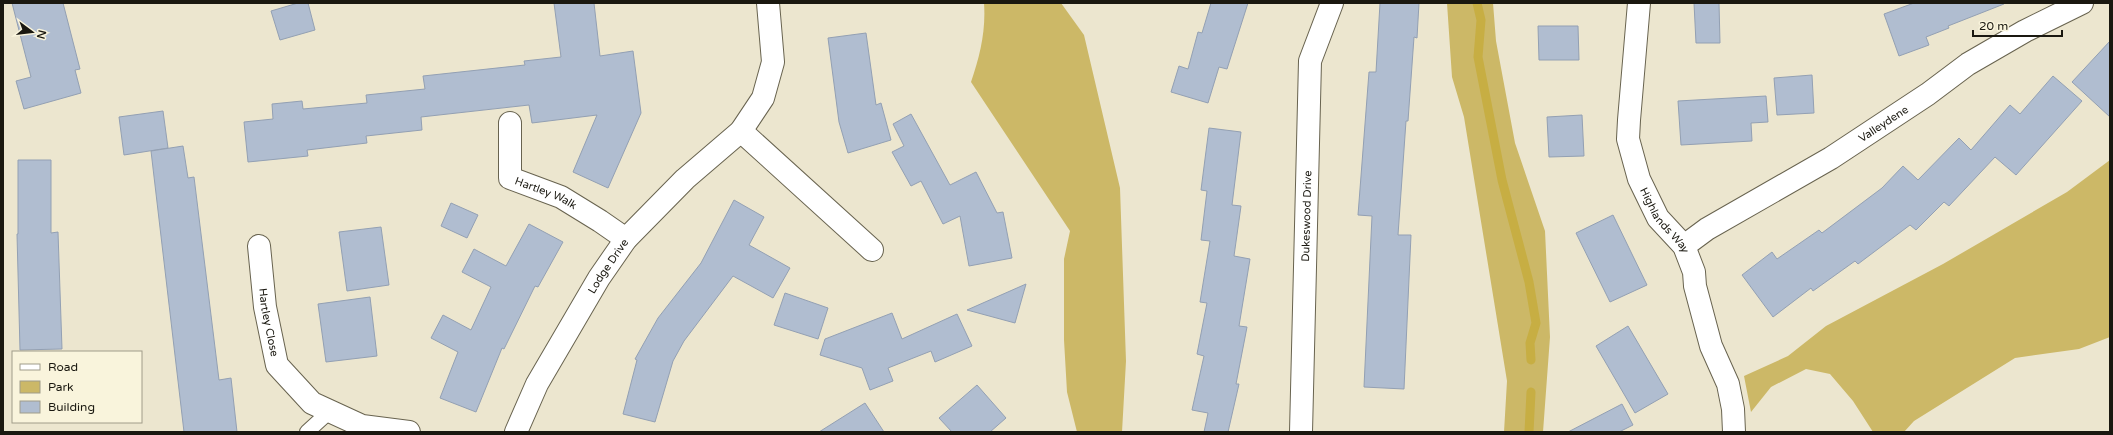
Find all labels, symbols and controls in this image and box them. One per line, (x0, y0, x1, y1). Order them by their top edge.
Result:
north arrow (12, 12, 52, 52)
scale bar (1973, 12, 2062, 38)
text: 20 m (1979, 19, 2008, 33)
text: N (34, 29, 49, 40)
street label: Valleydene (1856, 103, 1911, 145)
street label: Dukeswood Drive (1299, 170, 1314, 262)
street label: Hartley Walk (513, 174, 579, 212)
street label: Highlands Way (1637, 185, 1692, 255)
street label: Lodge Drive (585, 236, 631, 296)
street label: Hartley Close (256, 288, 281, 358)
legend (12, 351, 142, 423)
text: Road (48, 360, 78, 374)
text: Park (48, 380, 74, 394)
text: Building (48, 400, 95, 414)

